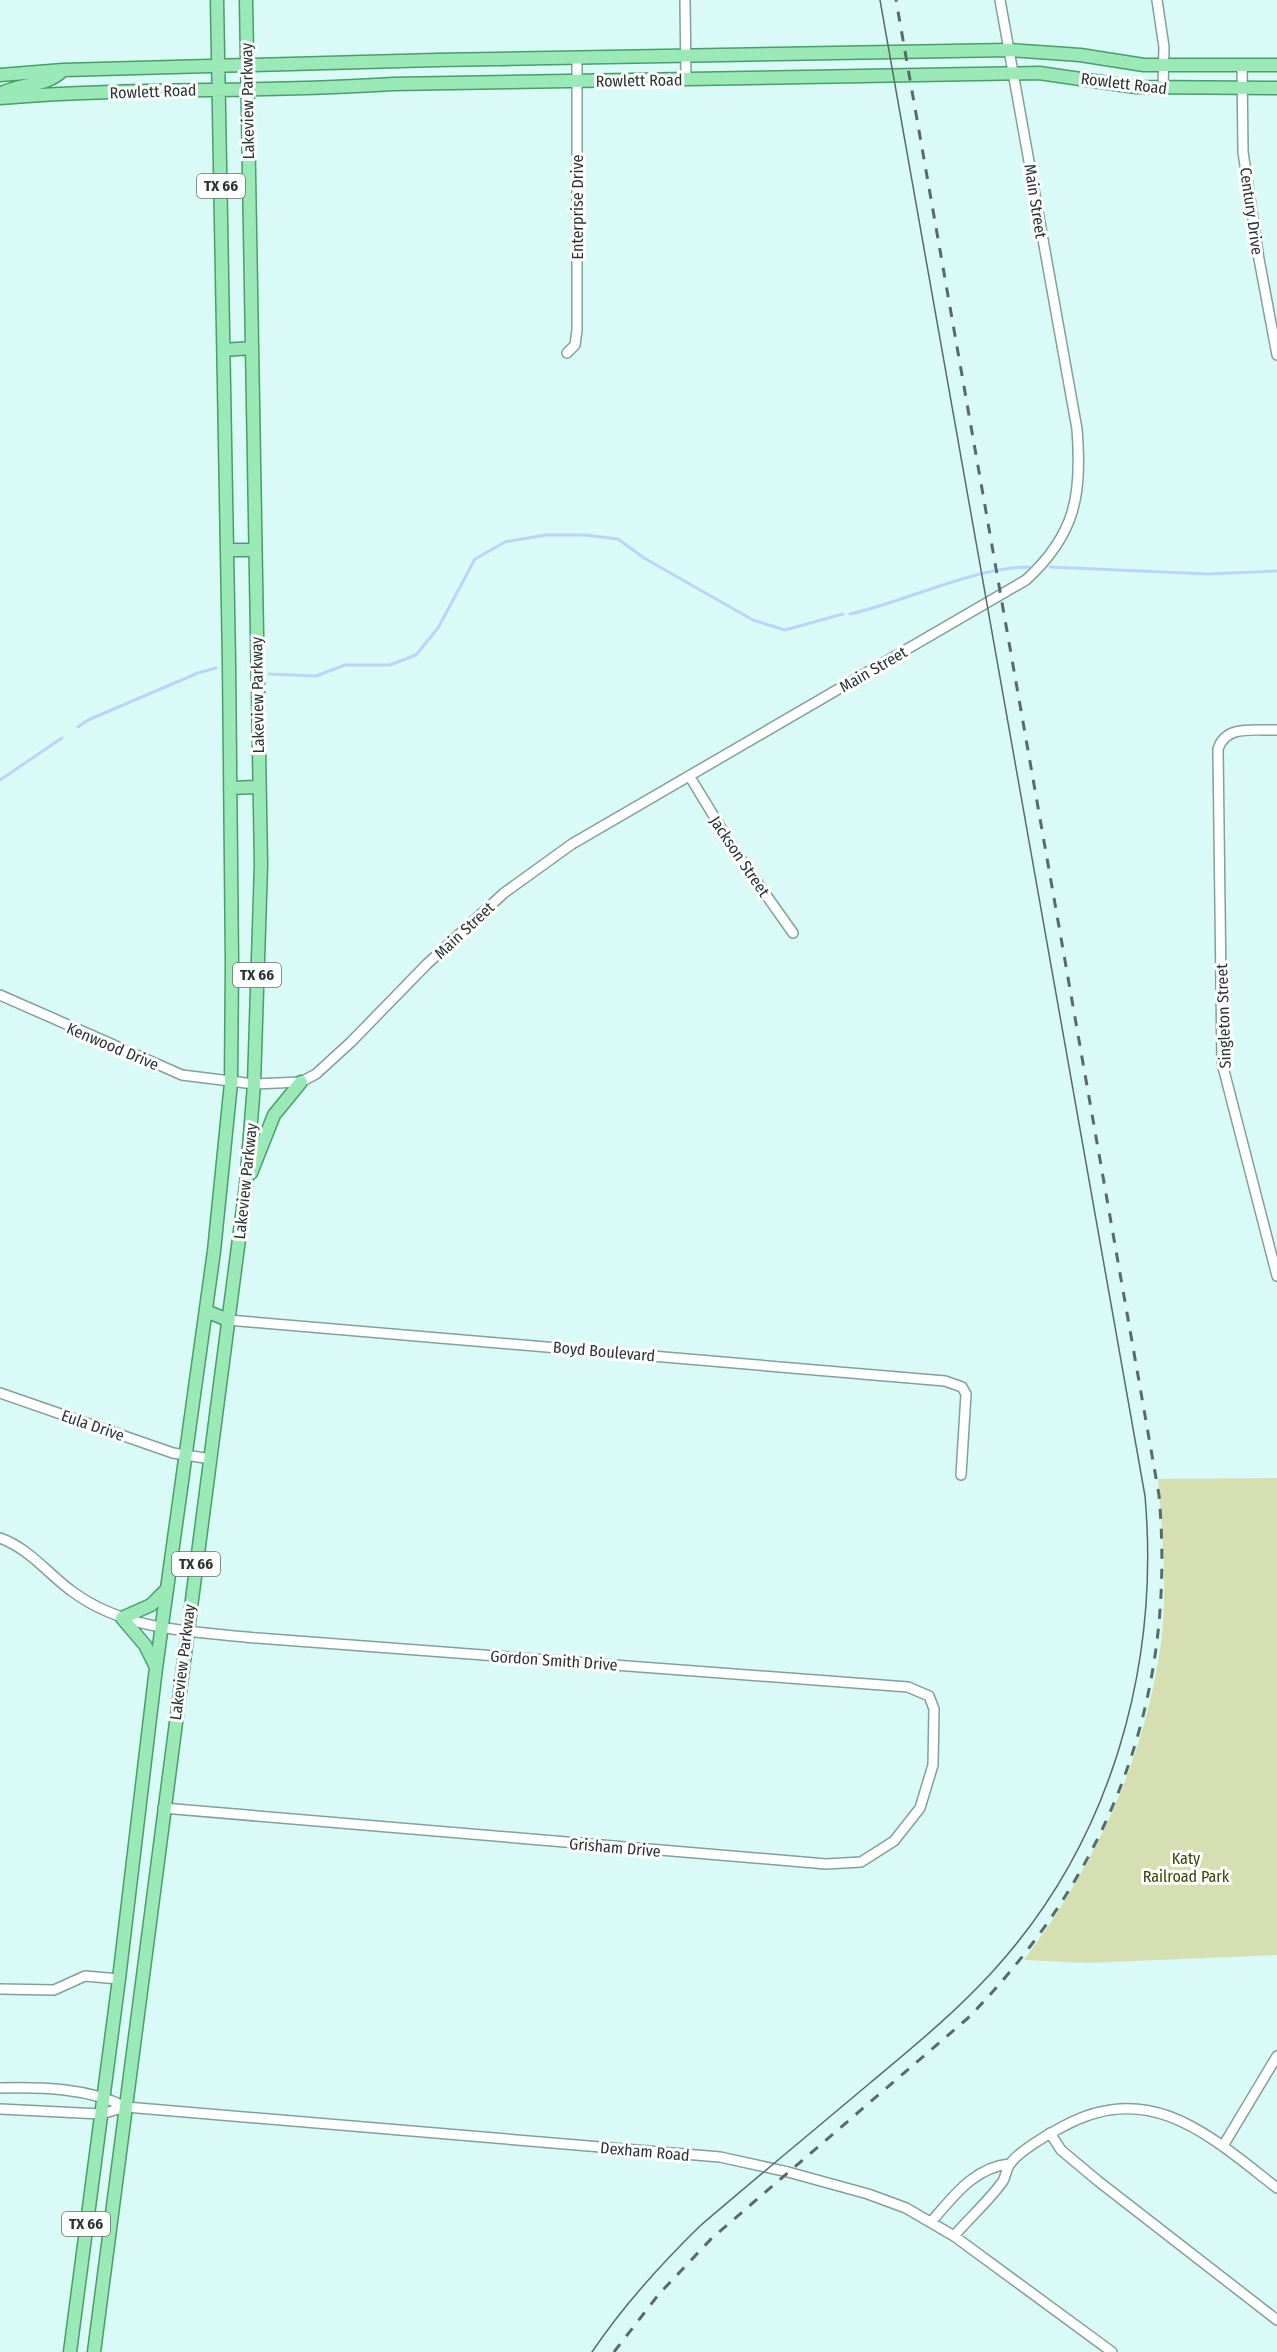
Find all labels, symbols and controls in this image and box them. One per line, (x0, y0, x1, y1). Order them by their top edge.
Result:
street label: Lakeview Parkway (237, 42, 258, 159)
street label: Rowlett Road (1080, 69, 1168, 98)
street label: Rowlett Road (595, 70, 683, 91)
street label: Rowlett Road (109, 80, 197, 103)
street label: Enterprise Drive (568, 155, 587, 259)
street label: Main Street (1020, 163, 1051, 240)
street label: Century Drive (1236, 166, 1267, 256)
road number: TX 66 (197, 174, 245, 198)
street label: Lakeview Parkway (247, 636, 268, 753)
street label: Main Street (836, 642, 911, 696)
street label: Jackson Street (706, 812, 774, 901)
street label: Main Street (431, 897, 499, 963)
street label: Singleton Street (1212, 962, 1235, 1069)
road number: TX 66 (233, 963, 281, 987)
street label: Kenwood Drive (64, 1019, 162, 1074)
street label: Lakeview Parkway (230, 1121, 261, 1240)
street label: Boyd Boulevard (552, 1338, 656, 1365)
street label: Eula Drive (59, 1406, 127, 1445)
road number: TX 66 (172, 1552, 220, 1576)
street label: Lakeview Parkway (166, 1602, 199, 1721)
street label: Gordon Smith Drive (490, 1647, 618, 1674)
street label: Grisham Drive (568, 1834, 662, 1861)
park label: Katy Railroad Park (1143, 1849, 1230, 1886)
street label: Dexham Road (600, 2138, 690, 2165)
road number: TX 66 (62, 2212, 110, 2236)

